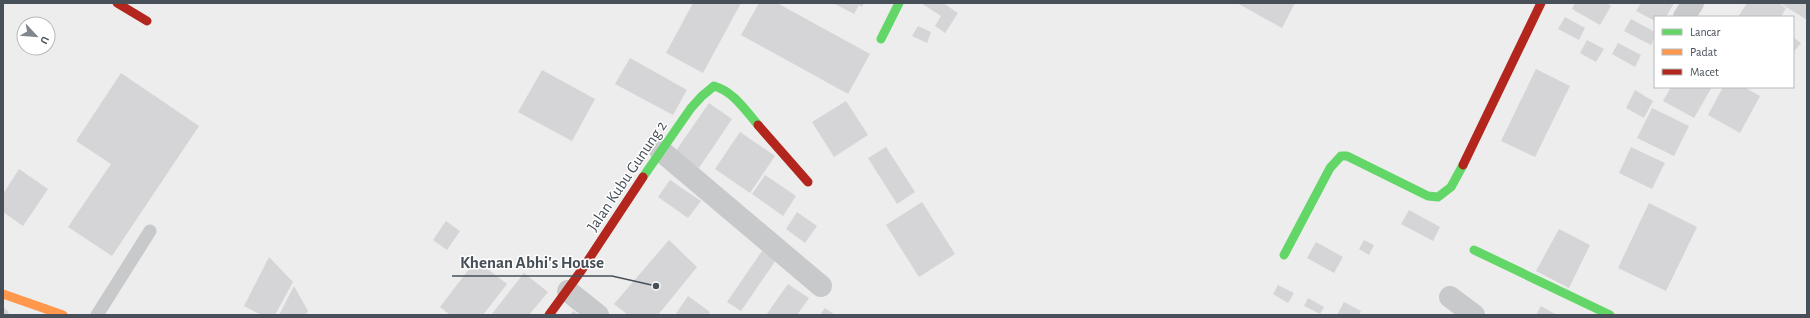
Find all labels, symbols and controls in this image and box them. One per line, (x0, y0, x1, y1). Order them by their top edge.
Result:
north arrow (16, 16, 56, 56)
legend (1654, 16, 1794, 88)
text: Lancar (1690, 26, 1721, 38)
text: U (38, 35, 51, 46)
text: Padat (1690, 46, 1717, 58)
text: Macet (1690, 66, 1719, 78)
street label: Jalan Kubu Gunung 2 (584, 118, 670, 234)
callout: Khenan Abhi's House (452, 247, 612, 276)
text: Khenan Abhi's House (460, 254, 604, 271)

